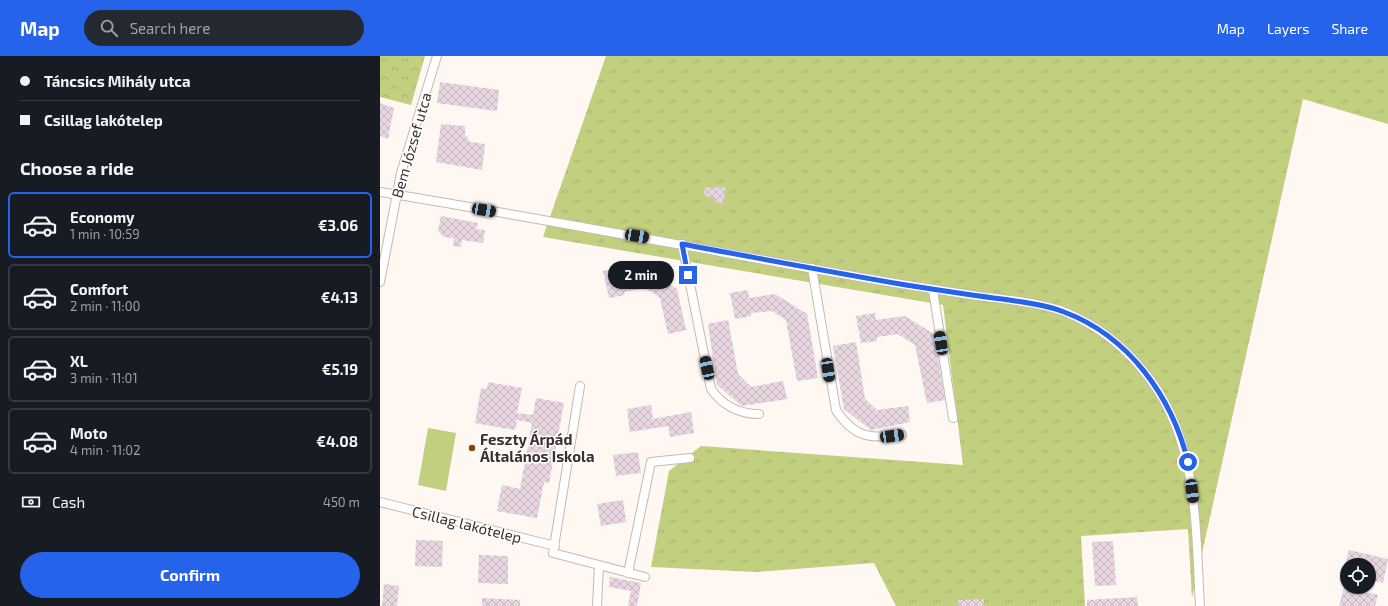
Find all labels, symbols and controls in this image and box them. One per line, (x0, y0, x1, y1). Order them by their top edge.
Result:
search box (84, 10, 364, 46)
text: Map (20, 17, 60, 40)
icon: search (98, 17, 120, 39)
text: Search here (130, 19, 210, 37)
text: Map (1217, 20, 1245, 37)
text: Layers (1267, 20, 1309, 37)
text: Share (1331, 20, 1368, 37)
text: Táncsics Mihály utca (44, 72, 190, 90)
street label: Bem József utca (387, 90, 435, 200)
text: Csillag lakótelep (44, 111, 163, 129)
text: Choose a ride (20, 157, 134, 179)
car (471, 202, 497, 218)
icon: car (22, 207, 58, 243)
text: Economy (70, 208, 135, 226)
text: €3.06 (318, 216, 358, 234)
text: 1 min · 10:59 (70, 226, 140, 242)
car (624, 228, 650, 244)
callout: 2 min (608, 261, 674, 289)
route end (679, 266, 697, 284)
text: 2 min (624, 267, 658, 283)
icon: car (22, 279, 58, 315)
text: Comfort (70, 280, 128, 298)
text: €4.13 (321, 288, 358, 306)
text: 2 min · 11:00 (70, 298, 140, 314)
car (933, 330, 949, 356)
icon: car (22, 351, 58, 387)
text: XL (70, 352, 88, 370)
car (699, 355, 715, 381)
car (820, 357, 836, 383)
text: €5.19 (322, 360, 358, 378)
text: 3 min · 11:01 (70, 370, 138, 386)
icon: car (22, 423, 58, 459)
text: Moto (70, 424, 108, 442)
car (879, 428, 905, 444)
place label: Feszty Árpád Általános Iskola (480, 430, 595, 465)
text: €4.08 (316, 432, 358, 450)
text: 4 min · 11:02 (70, 442, 141, 458)
marker: Feszty Árpád Általános Iskola (467, 443, 477, 453)
route start (1179, 453, 1197, 471)
car (1185, 478, 1199, 504)
icon: cash (20, 491, 42, 513)
text: Cash (52, 493, 85, 511)
text: 450 m (323, 494, 360, 510)
street label: Csillag lakótelep (410, 502, 524, 546)
button: Confirm (20, 552, 360, 598)
map controls (1340, 558, 1376, 594)
button: locate (1340, 558, 1376, 594)

